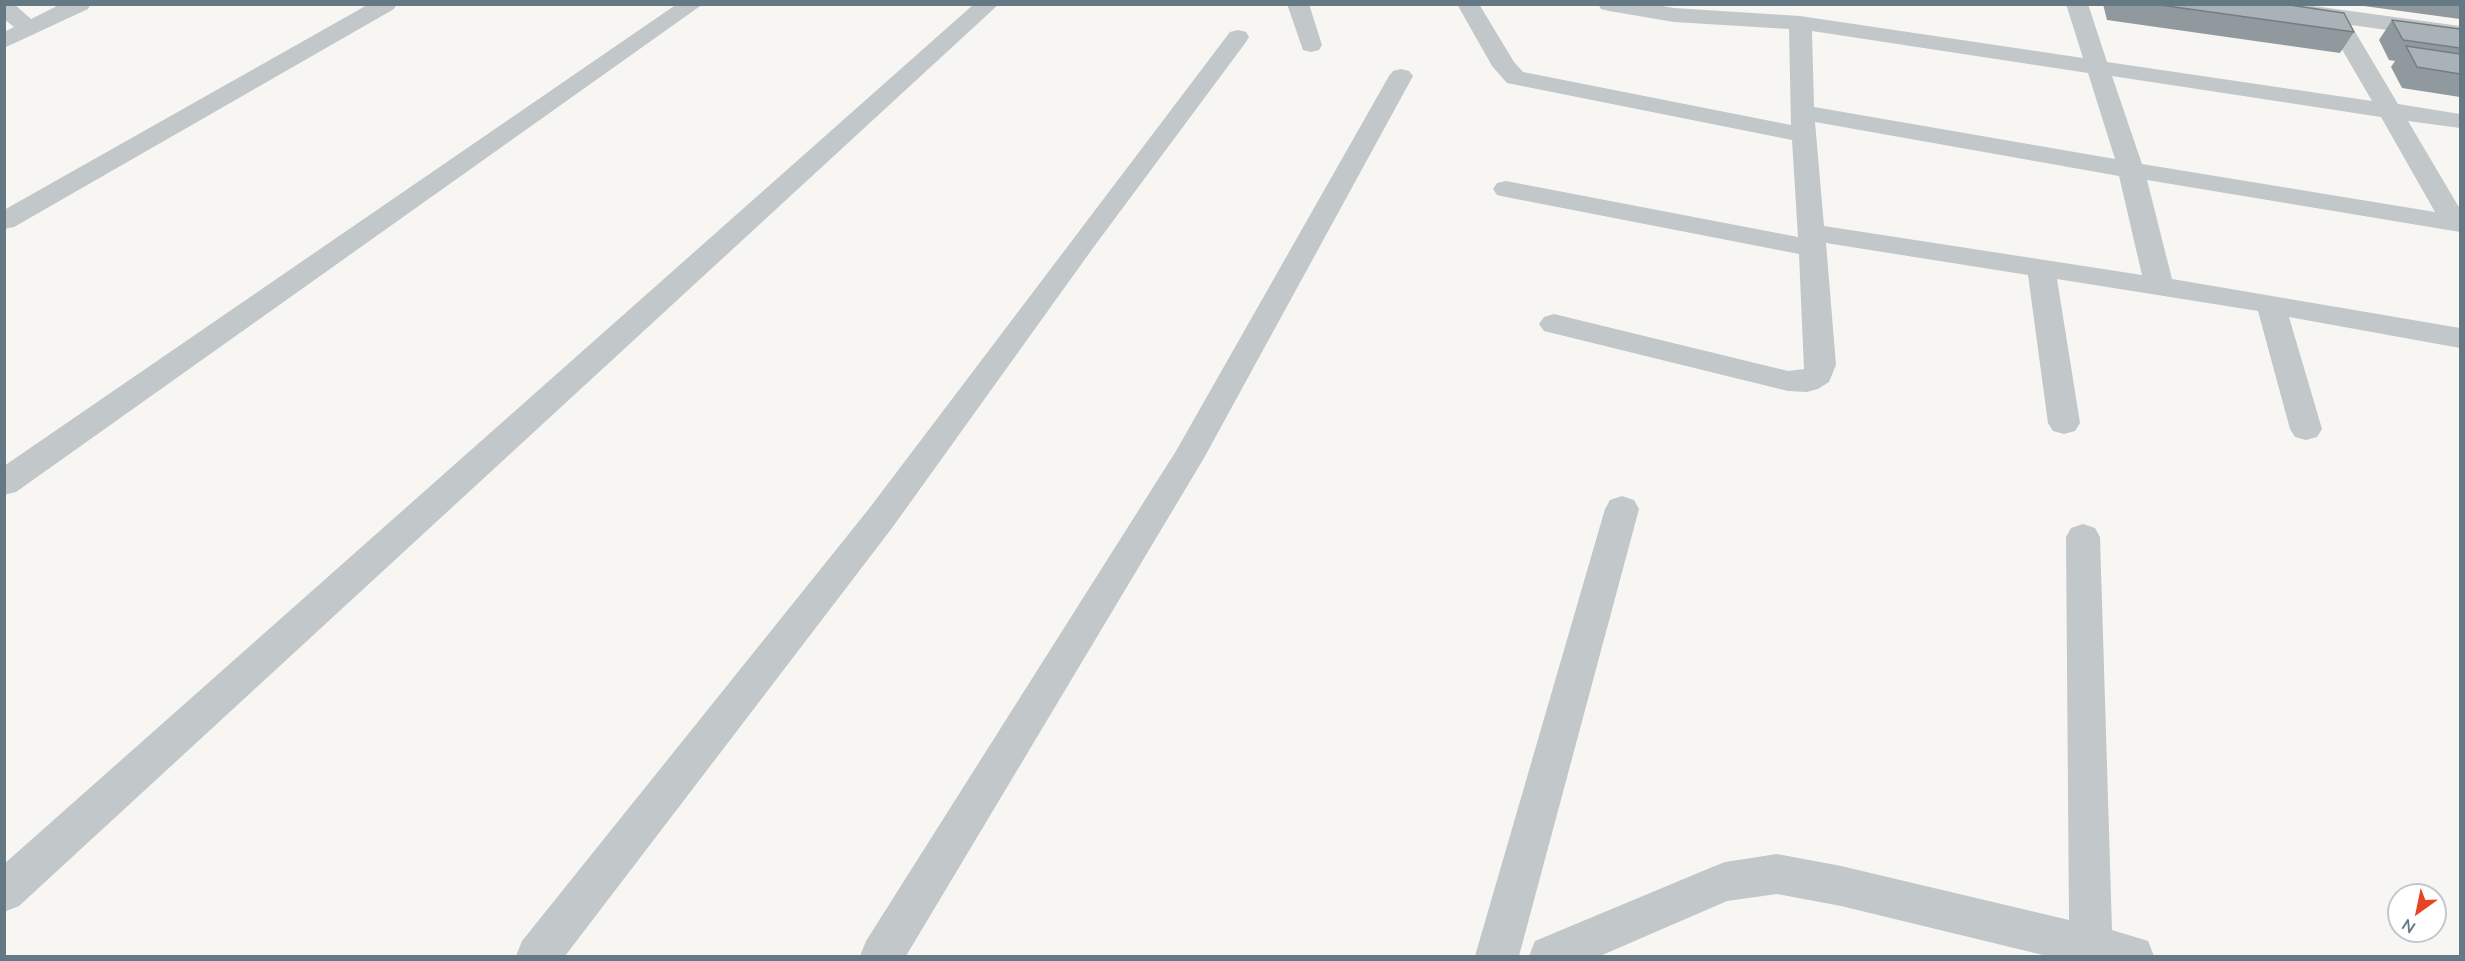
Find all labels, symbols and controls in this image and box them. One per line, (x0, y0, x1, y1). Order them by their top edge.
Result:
north arrow (2387, 883, 2447, 943)
text: N (2398, 915, 2419, 938)

